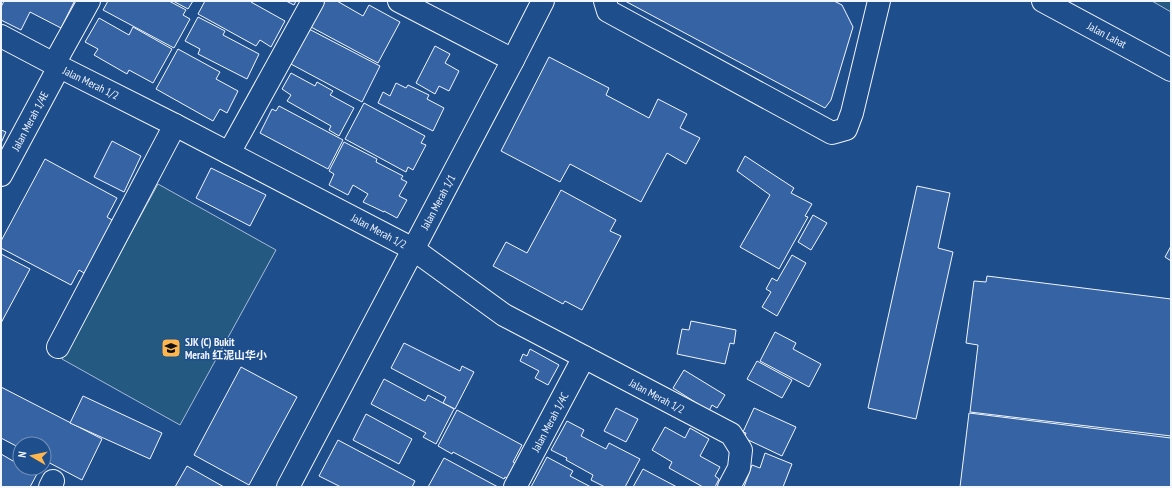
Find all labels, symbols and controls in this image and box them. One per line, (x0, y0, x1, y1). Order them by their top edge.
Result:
street label: Jalan Lahat (1084, 18, 1129, 51)
street label: Jalan Merah 1/2 (60, 63, 121, 103)
street label: Jalan Merah 1/4E (8, 89, 52, 154)
street label: Jalan Merah 1/1 (417, 172, 458, 233)
street label: Jalan Merah 1/2 (348, 210, 409, 251)
place label: SJK (C) Bukit Merah 红泥山华小 (185, 335, 267, 362)
school or university icon: SJK (C) Bukit Merah 红泥山华小 (160, 337, 182, 359)
street label: Jalan Merah 1/2 (626, 375, 687, 416)
street label: Jalan Merah 1/4C (528, 390, 572, 455)
north arrow (12, 436, 52, 476)
text: N (15, 450, 30, 458)

